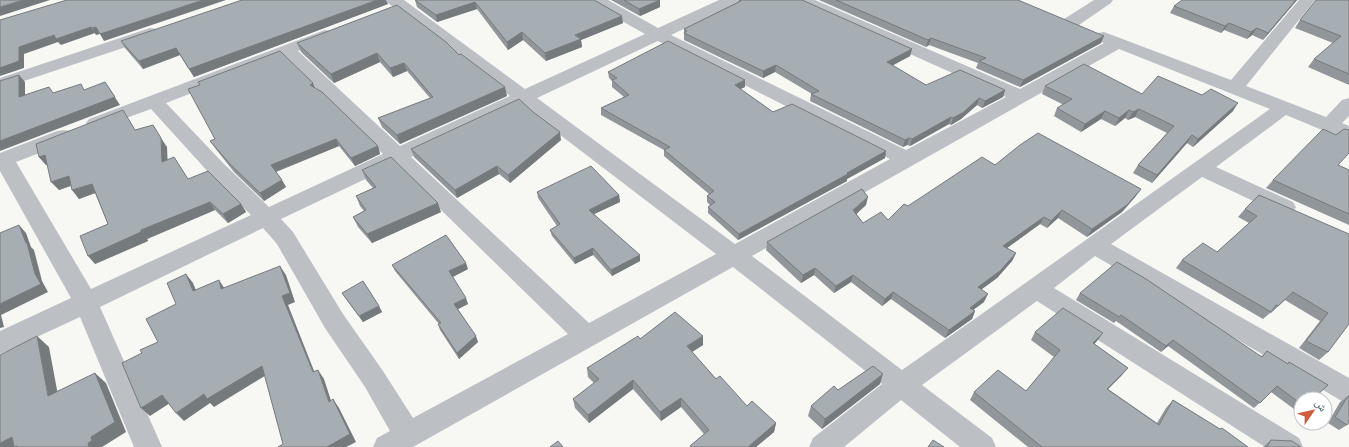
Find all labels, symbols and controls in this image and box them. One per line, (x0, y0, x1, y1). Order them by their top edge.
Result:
north arrow (1293, 391, 1333, 431)
text: ش (1311, 396, 1331, 415)

